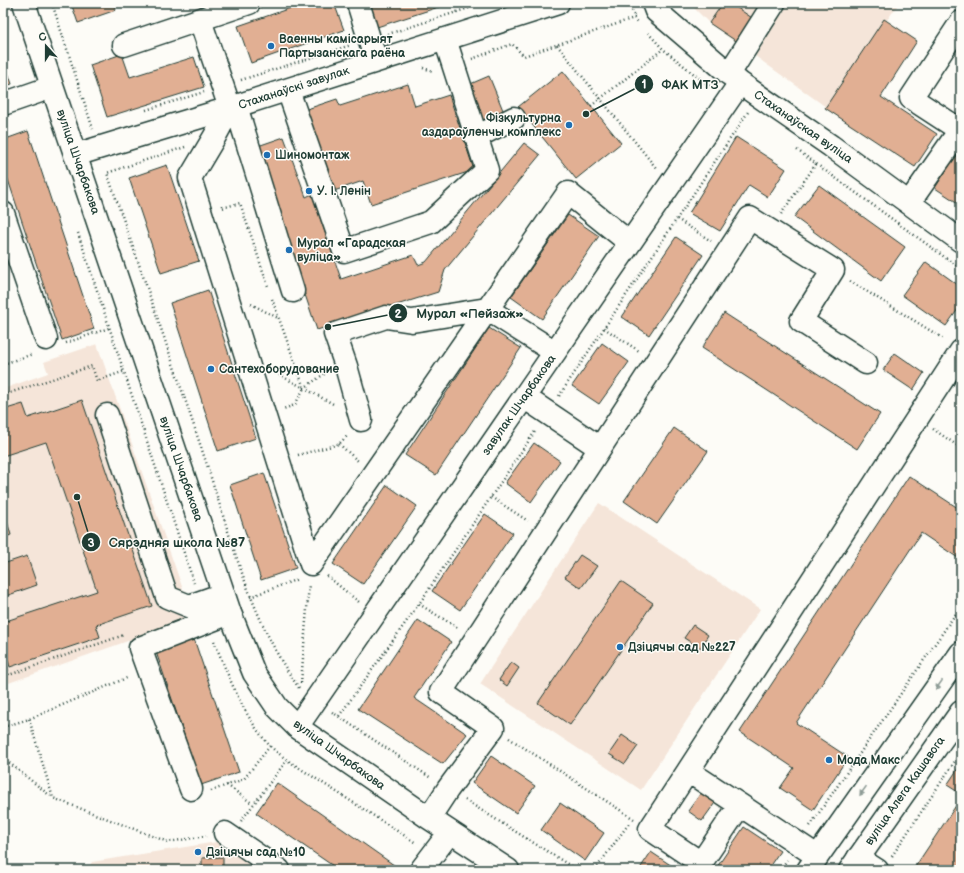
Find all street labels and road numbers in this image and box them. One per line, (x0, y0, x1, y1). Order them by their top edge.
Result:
street label: Стаханаўскі завулак (237, 63, 352, 113)
street label: Стаханаўская вуліца (751, 87, 855, 167)
street label: вуліца Шчарбакова (53, 107, 103, 217)
street label: завулак Шчарбакова (479, 352, 559, 458)
street label: вуліца Шчарбакова (156, 414, 206, 524)
street label: вуліца Шчарбакова (290, 717, 388, 793)
street label: вуліца Алега Кашавога (862, 734, 948, 848)

